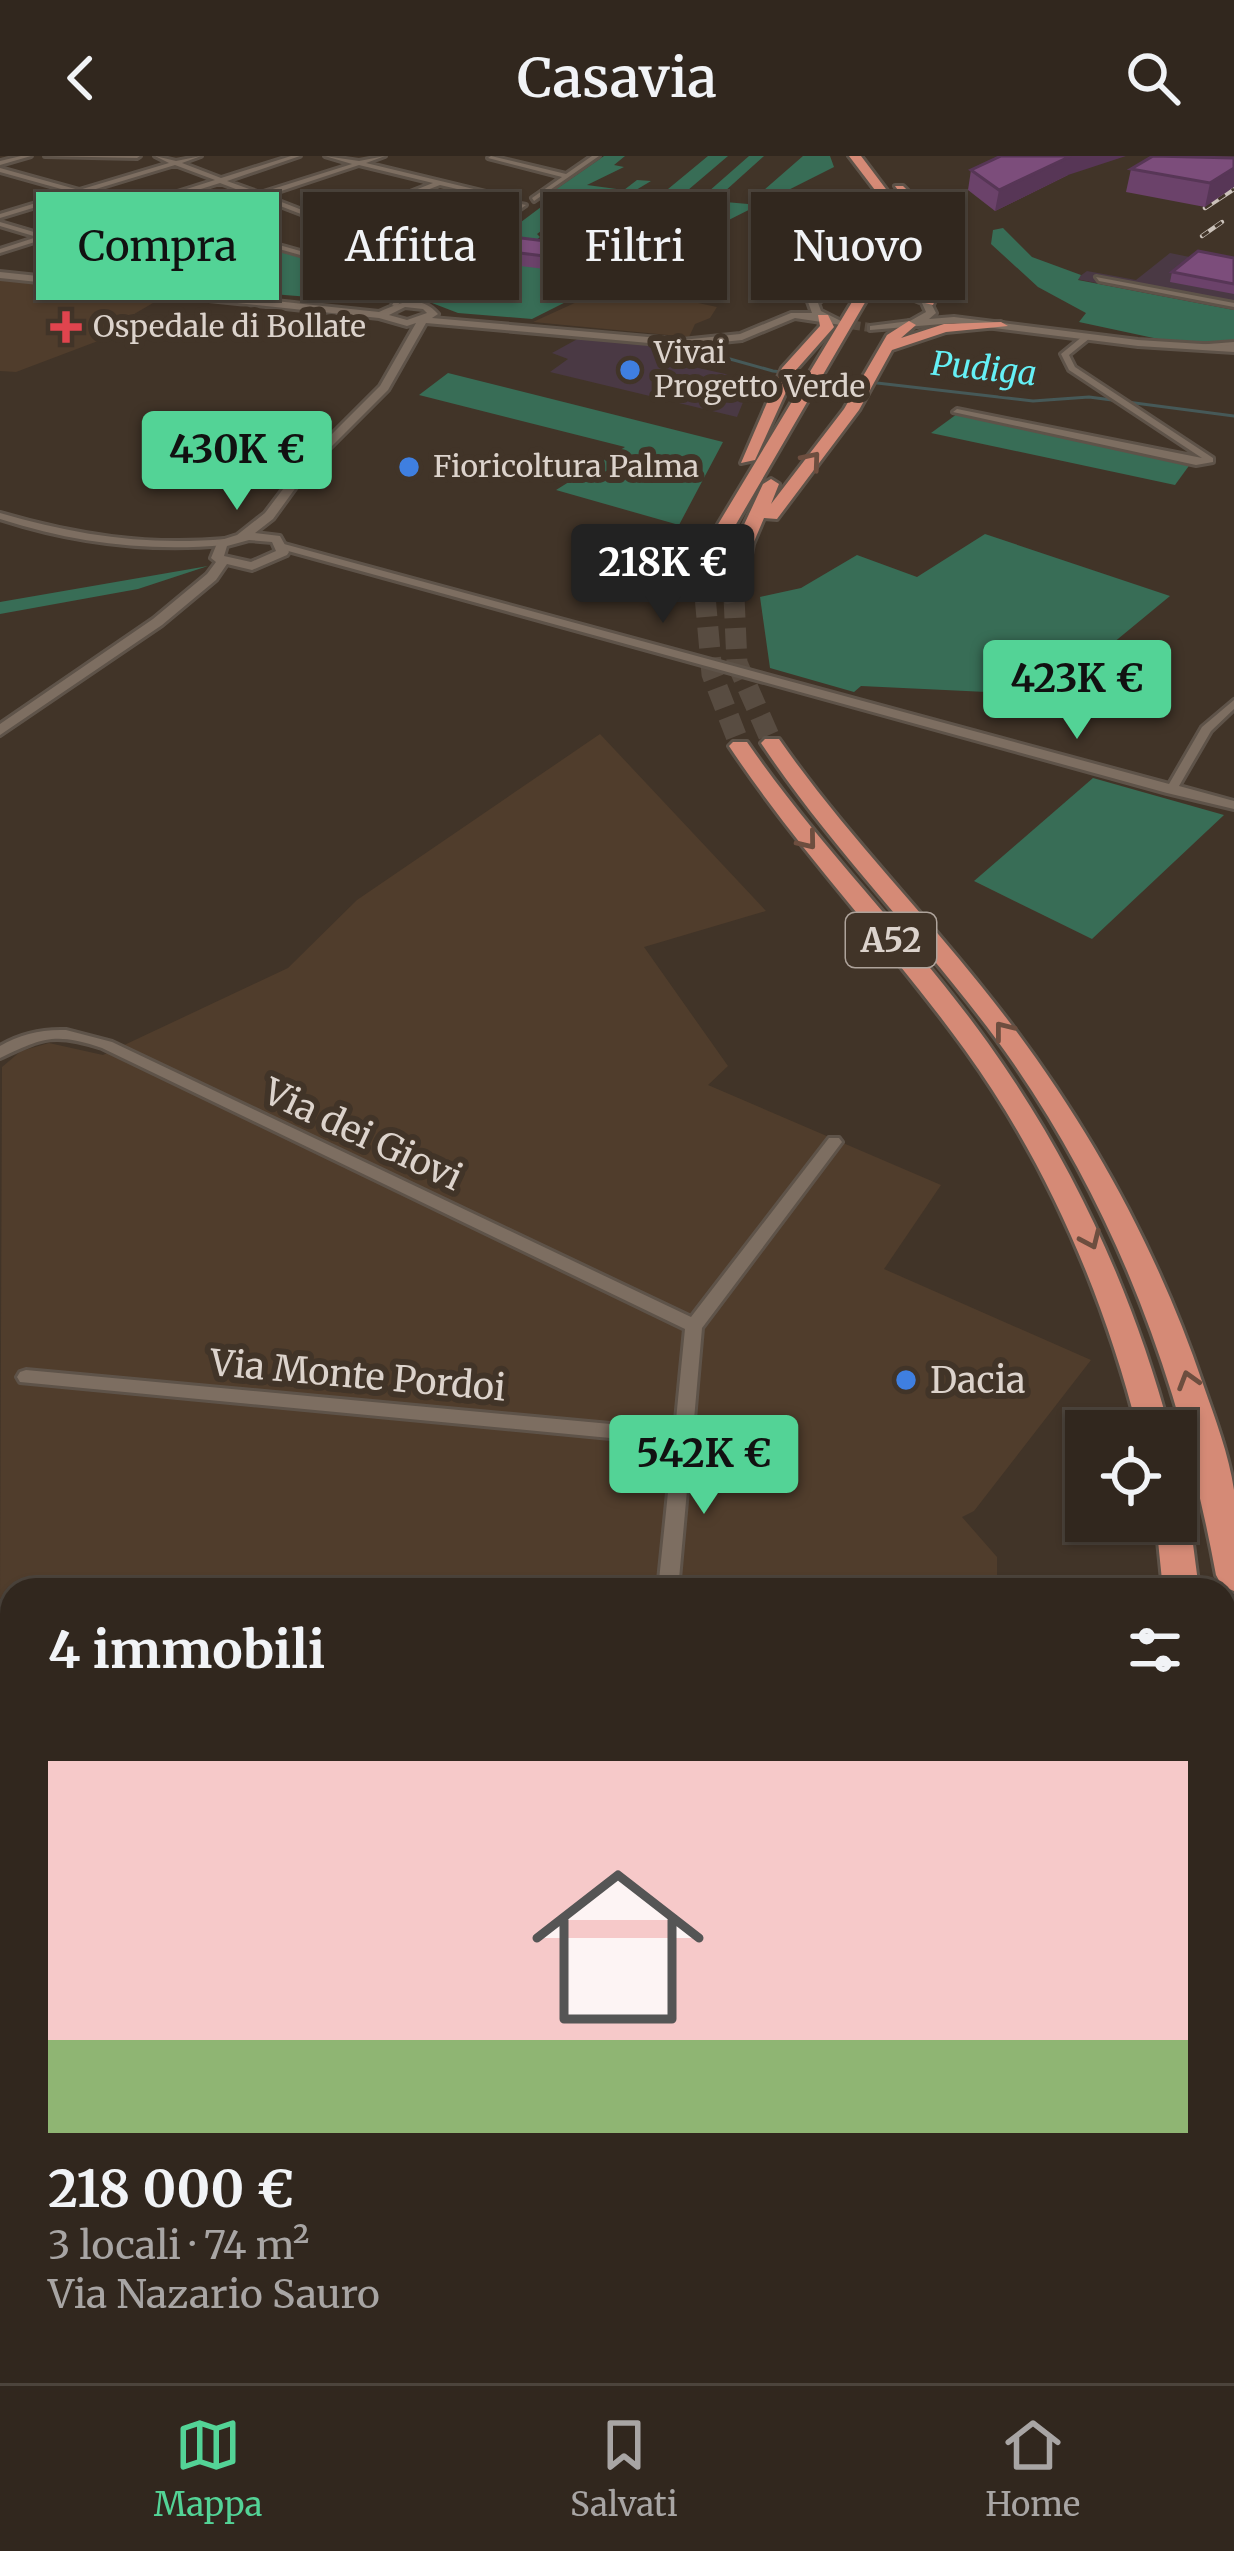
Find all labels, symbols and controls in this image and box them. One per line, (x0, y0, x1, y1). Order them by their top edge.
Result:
text: Casavia (517, 44, 717, 112)
icon: back (48, 45, 114, 111)
icon: search (1120, 45, 1186, 111)
chip: Compra (36, 192, 279, 300)
chip: Affitta (303, 192, 519, 300)
chip: Filtri (543, 192, 727, 300)
chip: Nuovo (751, 192, 965, 300)
place label: Ospedale di Bollate (93, 307, 366, 345)
marker: Ospedale di Bollate (50, 311, 82, 343)
place label: Vivai Progetto Verde (653, 333, 865, 405)
water label: Pudiga (929, 343, 1039, 394)
marker: Vivai Progetto Verde (617, 357, 643, 383)
pin: 430K € (139, 411, 335, 513)
text: 430K € (169, 425, 305, 474)
place label: Fioricoltura Palma (433, 447, 699, 485)
one-way arrow (797, 452, 819, 474)
marker: Fioricoltura Palma (396, 454, 422, 480)
pin: 218K € (565, 524, 761, 626)
text: 218K € (598, 538, 728, 587)
pin: 423K € (979, 640, 1175, 742)
text: 423K € (1010, 654, 1144, 703)
one-way arrow (794, 828, 815, 850)
road number: A52 (846, 913, 936, 967)
one-way arrow (996, 1022, 1017, 1044)
street label: Via dei Giovi (255, 1068, 469, 1200)
one-way arrow (1076, 1228, 1100, 1249)
street label: Via Monte Pordoi (207, 1340, 508, 1411)
place label: Dacia (930, 1358, 1026, 1403)
marker: Dacia (893, 1367, 919, 1393)
one-way arrow (1177, 1370, 1202, 1391)
map controls (1065, 1410, 1197, 1542)
button: locate (1065, 1410, 1197, 1542)
pin: 542K € (606, 1415, 802, 1517)
text: 542K € (636, 1429, 772, 1478)
icon: filters (1122, 1617, 1188, 1683)
text: 4 immobili (48, 1618, 325, 1682)
icon: home (510, 1839, 726, 2055)
text: 218 000 € (48, 2157, 294, 2221)
text: 3 locali · 74 m² (48, 2221, 309, 2270)
text: Via Nazario Sauro (48, 2270, 380, 2319)
tab: Mappa (154, 2412, 263, 2525)
tab: Salvati (570, 2412, 678, 2525)
tab: Home (985, 2412, 1080, 2525)

